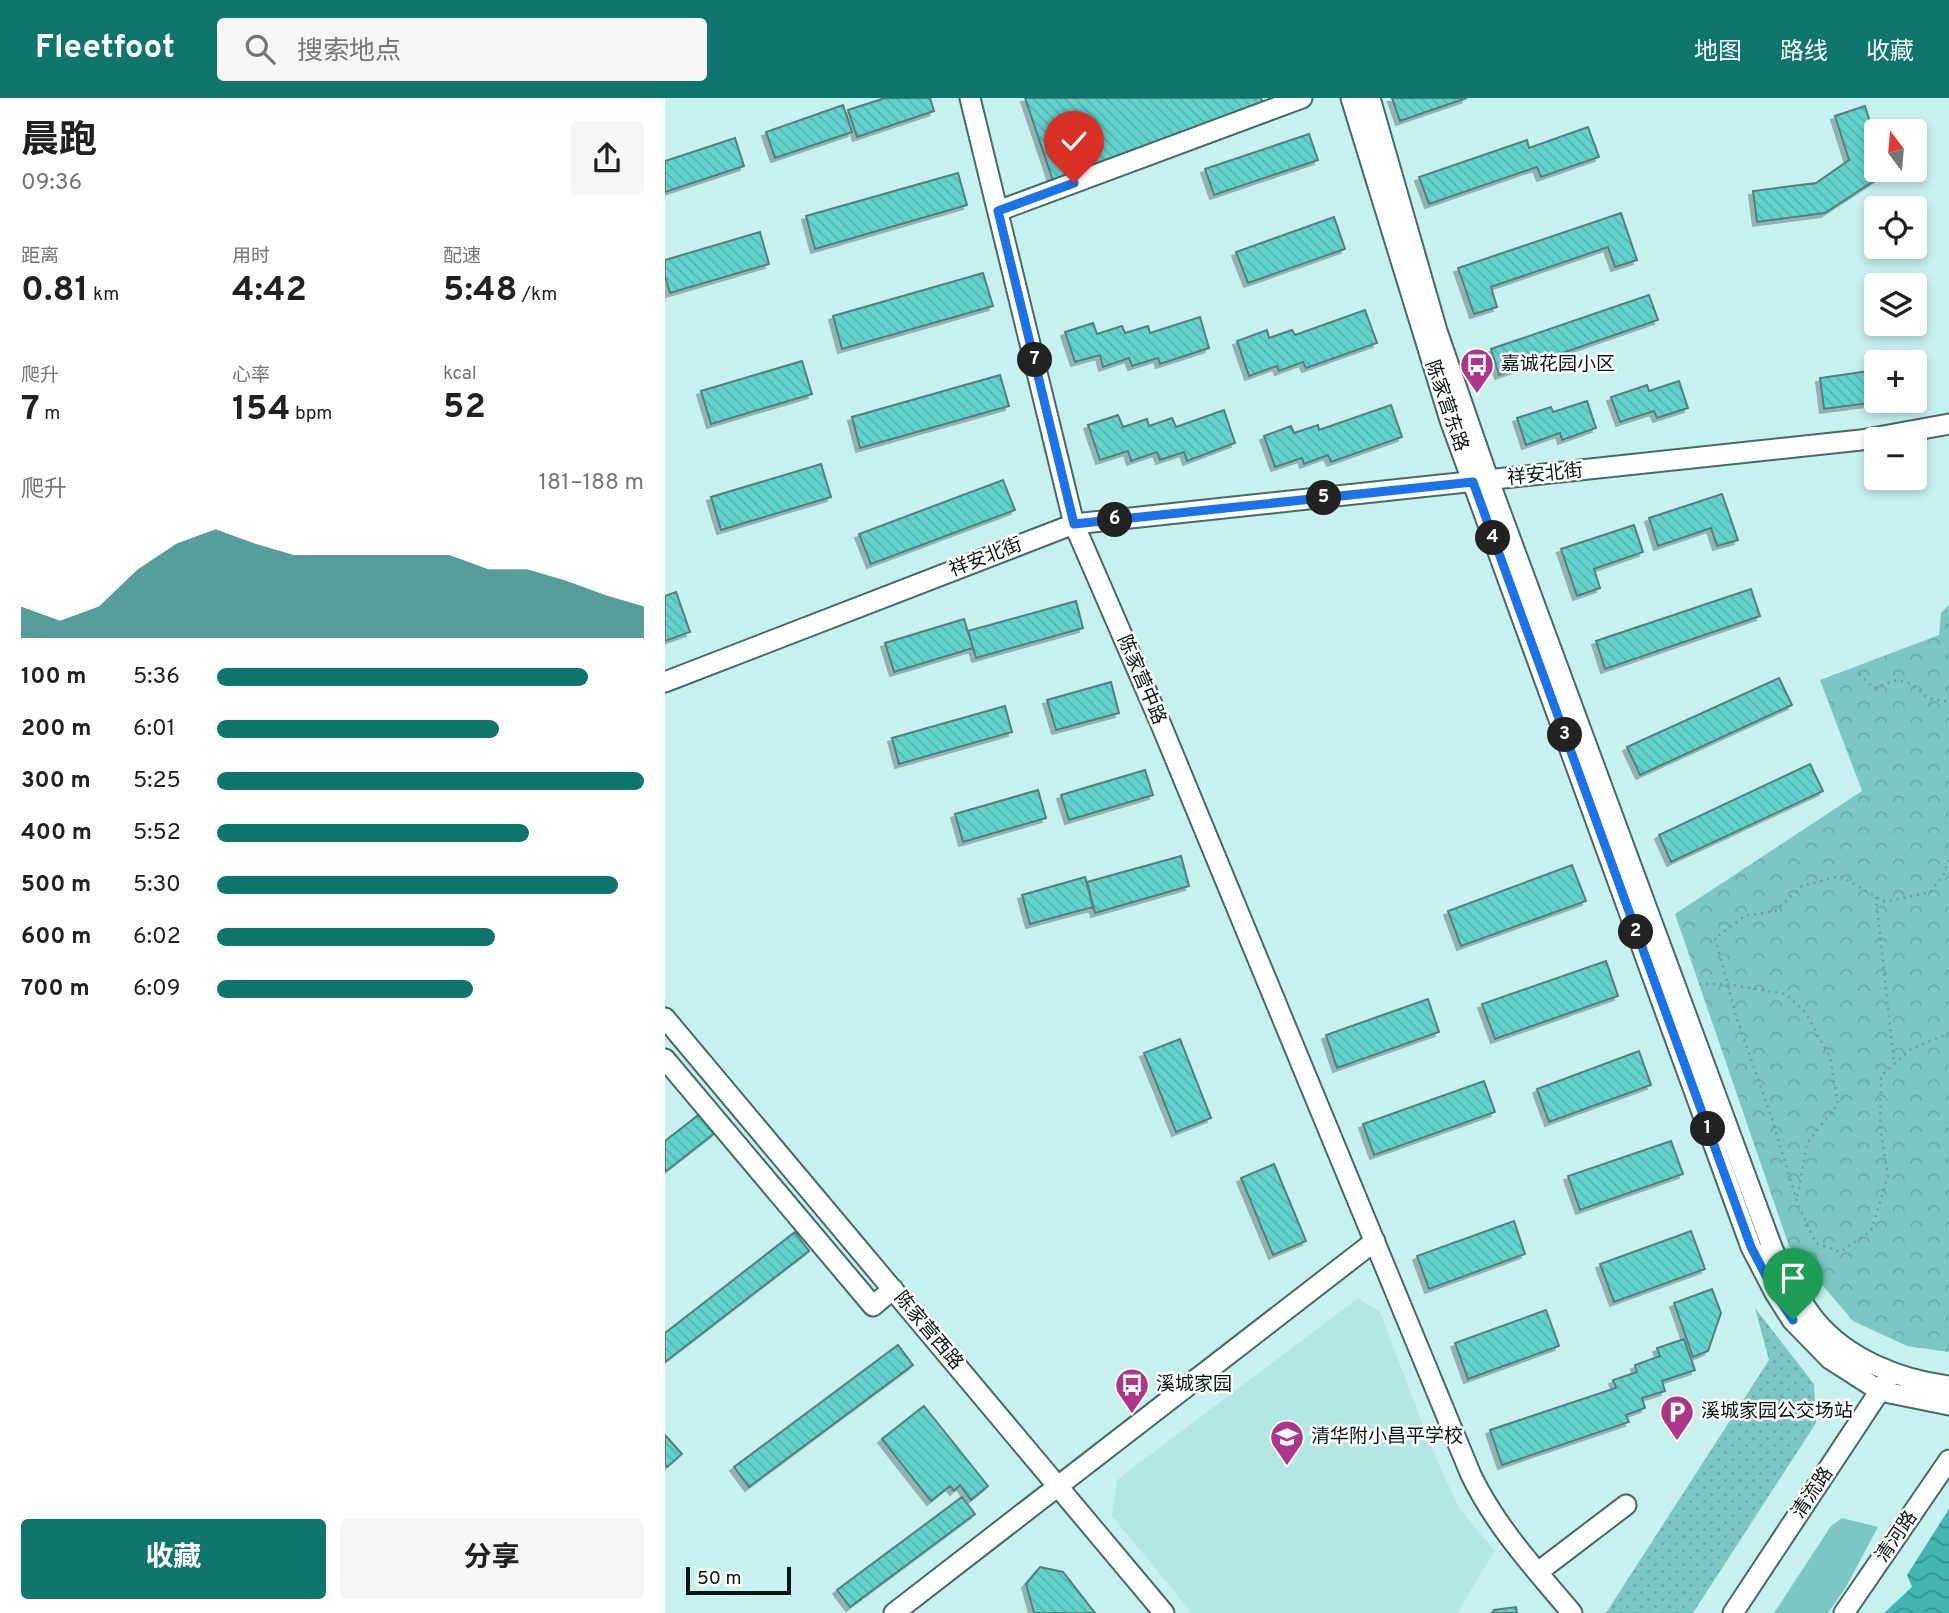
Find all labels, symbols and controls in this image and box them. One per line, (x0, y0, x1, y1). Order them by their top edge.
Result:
search box (217, 18, 707, 81)
text: Fleetfoot (35, 28, 175, 70)
icon: search (241, 30, 279, 68)
text: 搜索地点 (297, 36, 401, 69)
text: 地图 (1694, 38, 1742, 68)
text: 路线 (1780, 38, 1828, 68)
text: 收藏 (1866, 38, 1914, 68)
pin (1044, 111, 1104, 183)
text: 晨跑 (21, 118, 97, 167)
north arrow (1864, 119, 1927, 182)
map controls (1864, 119, 1927, 490)
button: share (570, 121, 644, 195)
icon: check (1055, 122, 1093, 160)
text: 09:36 (21, 169, 82, 198)
button: locate (1864, 196, 1927, 259)
text: 距离 (21, 245, 59, 269)
text: 用时 (232, 245, 270, 269)
text: 配速 (443, 245, 481, 269)
text: 0.81 (21, 269, 88, 313)
text: 4:42 (232, 269, 307, 313)
text: 5:48 (443, 269, 517, 313)
button: layers (1864, 273, 1927, 336)
text: km (88, 283, 119, 307)
text: /km (517, 283, 557, 307)
pin: 7 (1017, 342, 1053, 378)
bus stop icon: 嘉诚花园小区 (1458, 346, 1496, 395)
text: 7 (1029, 347, 1040, 371)
button: + (1864, 350, 1927, 413)
place label: 嘉诚花园小区 (1501, 353, 1615, 377)
street label: 陈家营东路 (1419, 357, 1473, 455)
text: kcal (443, 362, 477, 386)
text: 爬升 (21, 364, 59, 388)
text: 心率 (232, 364, 270, 388)
text: 52 (443, 386, 486, 430)
text: 7 (21, 388, 40, 432)
text: 154 (232, 388, 291, 432)
text: m (40, 402, 60, 426)
text: bpm (291, 402, 332, 426)
button: − (1864, 427, 1927, 490)
street label: 祥安北街 (1506, 459, 1584, 491)
text: 181–188 m (539, 469, 644, 498)
text: 爬升 (21, 476, 67, 505)
pin: 5 (1307, 480, 1341, 516)
text: 5 (1318, 485, 1329, 509)
pin: 6 (1098, 502, 1133, 538)
text: 6 (1109, 507, 1120, 531)
pin: 4 (1475, 520, 1511, 556)
text: 4 (1486, 525, 1499, 549)
street label: 祥安北街 (946, 533, 1026, 583)
street label: 陈家营中路 (1111, 632, 1171, 728)
text: 100 m (21, 663, 86, 692)
text: 5:36 (133, 663, 180, 692)
text: 200 m (21, 715, 91, 744)
text: 6:01 (133, 715, 175, 744)
pin: 3 (1548, 718, 1583, 752)
text: 3 (1559, 722, 1570, 746)
text: 300 m (21, 767, 91, 796)
text: 5:25 (133, 767, 181, 796)
text: 400 m (21, 819, 92, 848)
text: 5:52 (133, 819, 181, 848)
text: 500 m (21, 871, 91, 900)
text: 5:30 (133, 871, 181, 900)
pin: 2 (1619, 914, 1653, 950)
text: 2 (1630, 919, 1641, 943)
text: 600 m (21, 923, 91, 952)
text: 6:02 (133, 923, 181, 952)
text: 700 m (21, 975, 90, 1004)
text: 6:09 (133, 975, 180, 1004)
pin: 1 (1691, 1112, 1725, 1146)
text: 1 (1704, 1116, 1711, 1140)
pin (1763, 1248, 1823, 1320)
icon: arrive (1774, 1259, 1812, 1297)
street label: 陈家营西路 (888, 1287, 968, 1375)
bus stop icon: 溪城家园 (1113, 1366, 1151, 1415)
place label: 溪城家园 (1156, 1373, 1232, 1397)
parking icon: 溪城家园公交场站 (1658, 1393, 1696, 1442)
place label: 溪城家园公交场站 (1701, 1400, 1853, 1424)
school or university icon: 清华附小昌平学校 (1268, 1418, 1306, 1467)
place label: 清华附小昌平学校 (1311, 1425, 1463, 1449)
street label: 清流路 (1787, 1463, 1839, 1523)
street label: 清河路 (1871, 1507, 1923, 1567)
button: 收藏 (21, 1519, 326, 1599)
button: 分享 (340, 1519, 644, 1599)
scale bar (686, 1564, 791, 1596)
text: 50 m (697, 1567, 742, 1591)

